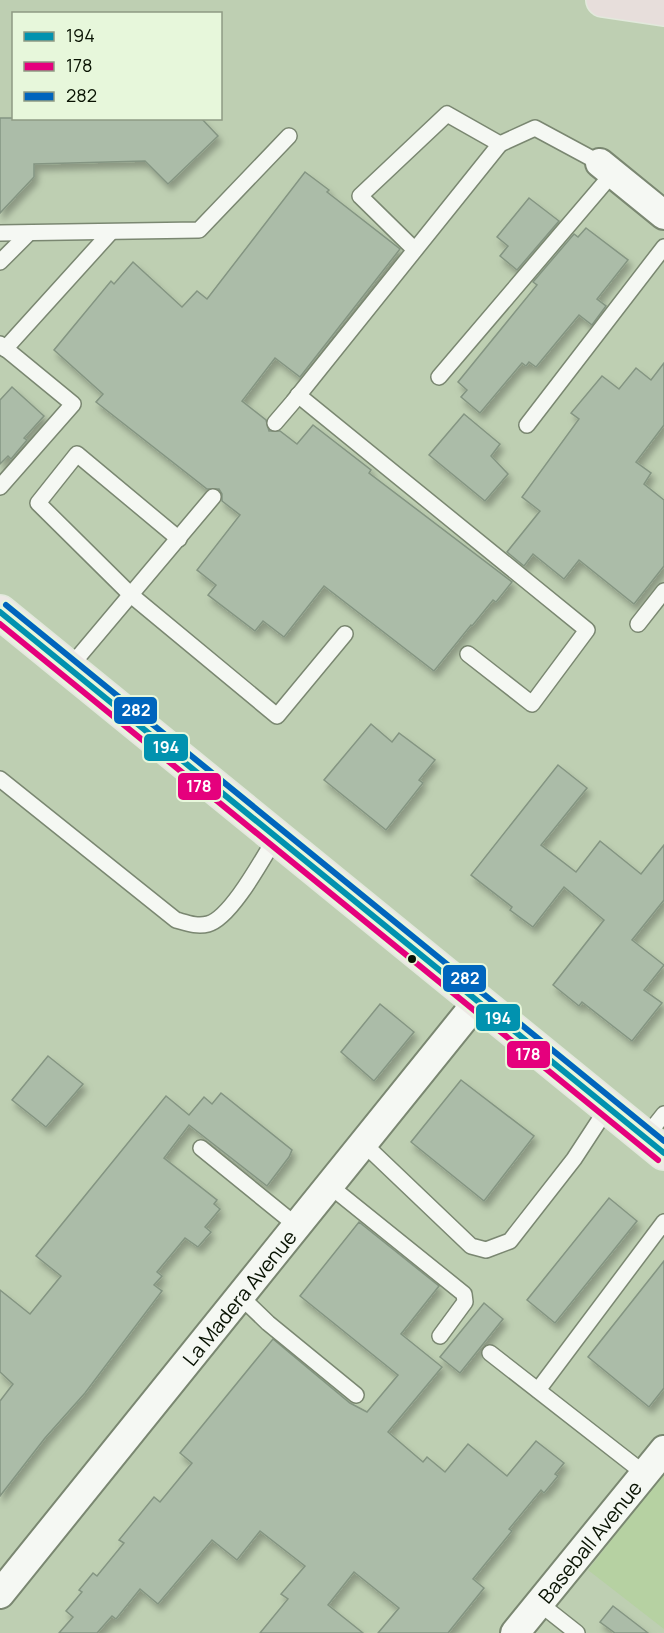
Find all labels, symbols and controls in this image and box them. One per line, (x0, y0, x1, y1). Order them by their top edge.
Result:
legend (12, 12, 222, 120)
text: 194 (66, 23, 95, 47)
text: 178 (66, 53, 93, 77)
text: 282 (66, 83, 97, 107)
line badge: 282 (113, 696, 158, 725)
text: 282 (122, 699, 150, 721)
line badge: 194 (143, 733, 189, 762)
text: 194 (153, 736, 179, 758)
line badge: 178 (177, 772, 222, 801)
text: 178 (186, 775, 212, 797)
unlabelled marker (406, 953, 418, 965)
line badge: 282 (442, 964, 487, 993)
text: 282 (451, 967, 479, 989)
line badge: 194 (475, 1003, 521, 1032)
text: 194 (485, 1007, 511, 1029)
line badge: 178 (506, 1040, 551, 1069)
text: 178 (515, 1043, 541, 1065)
street label: La Madera Avenue (176, 1224, 302, 1371)
street label: Baseball Avenue (532, 1475, 647, 1608)

